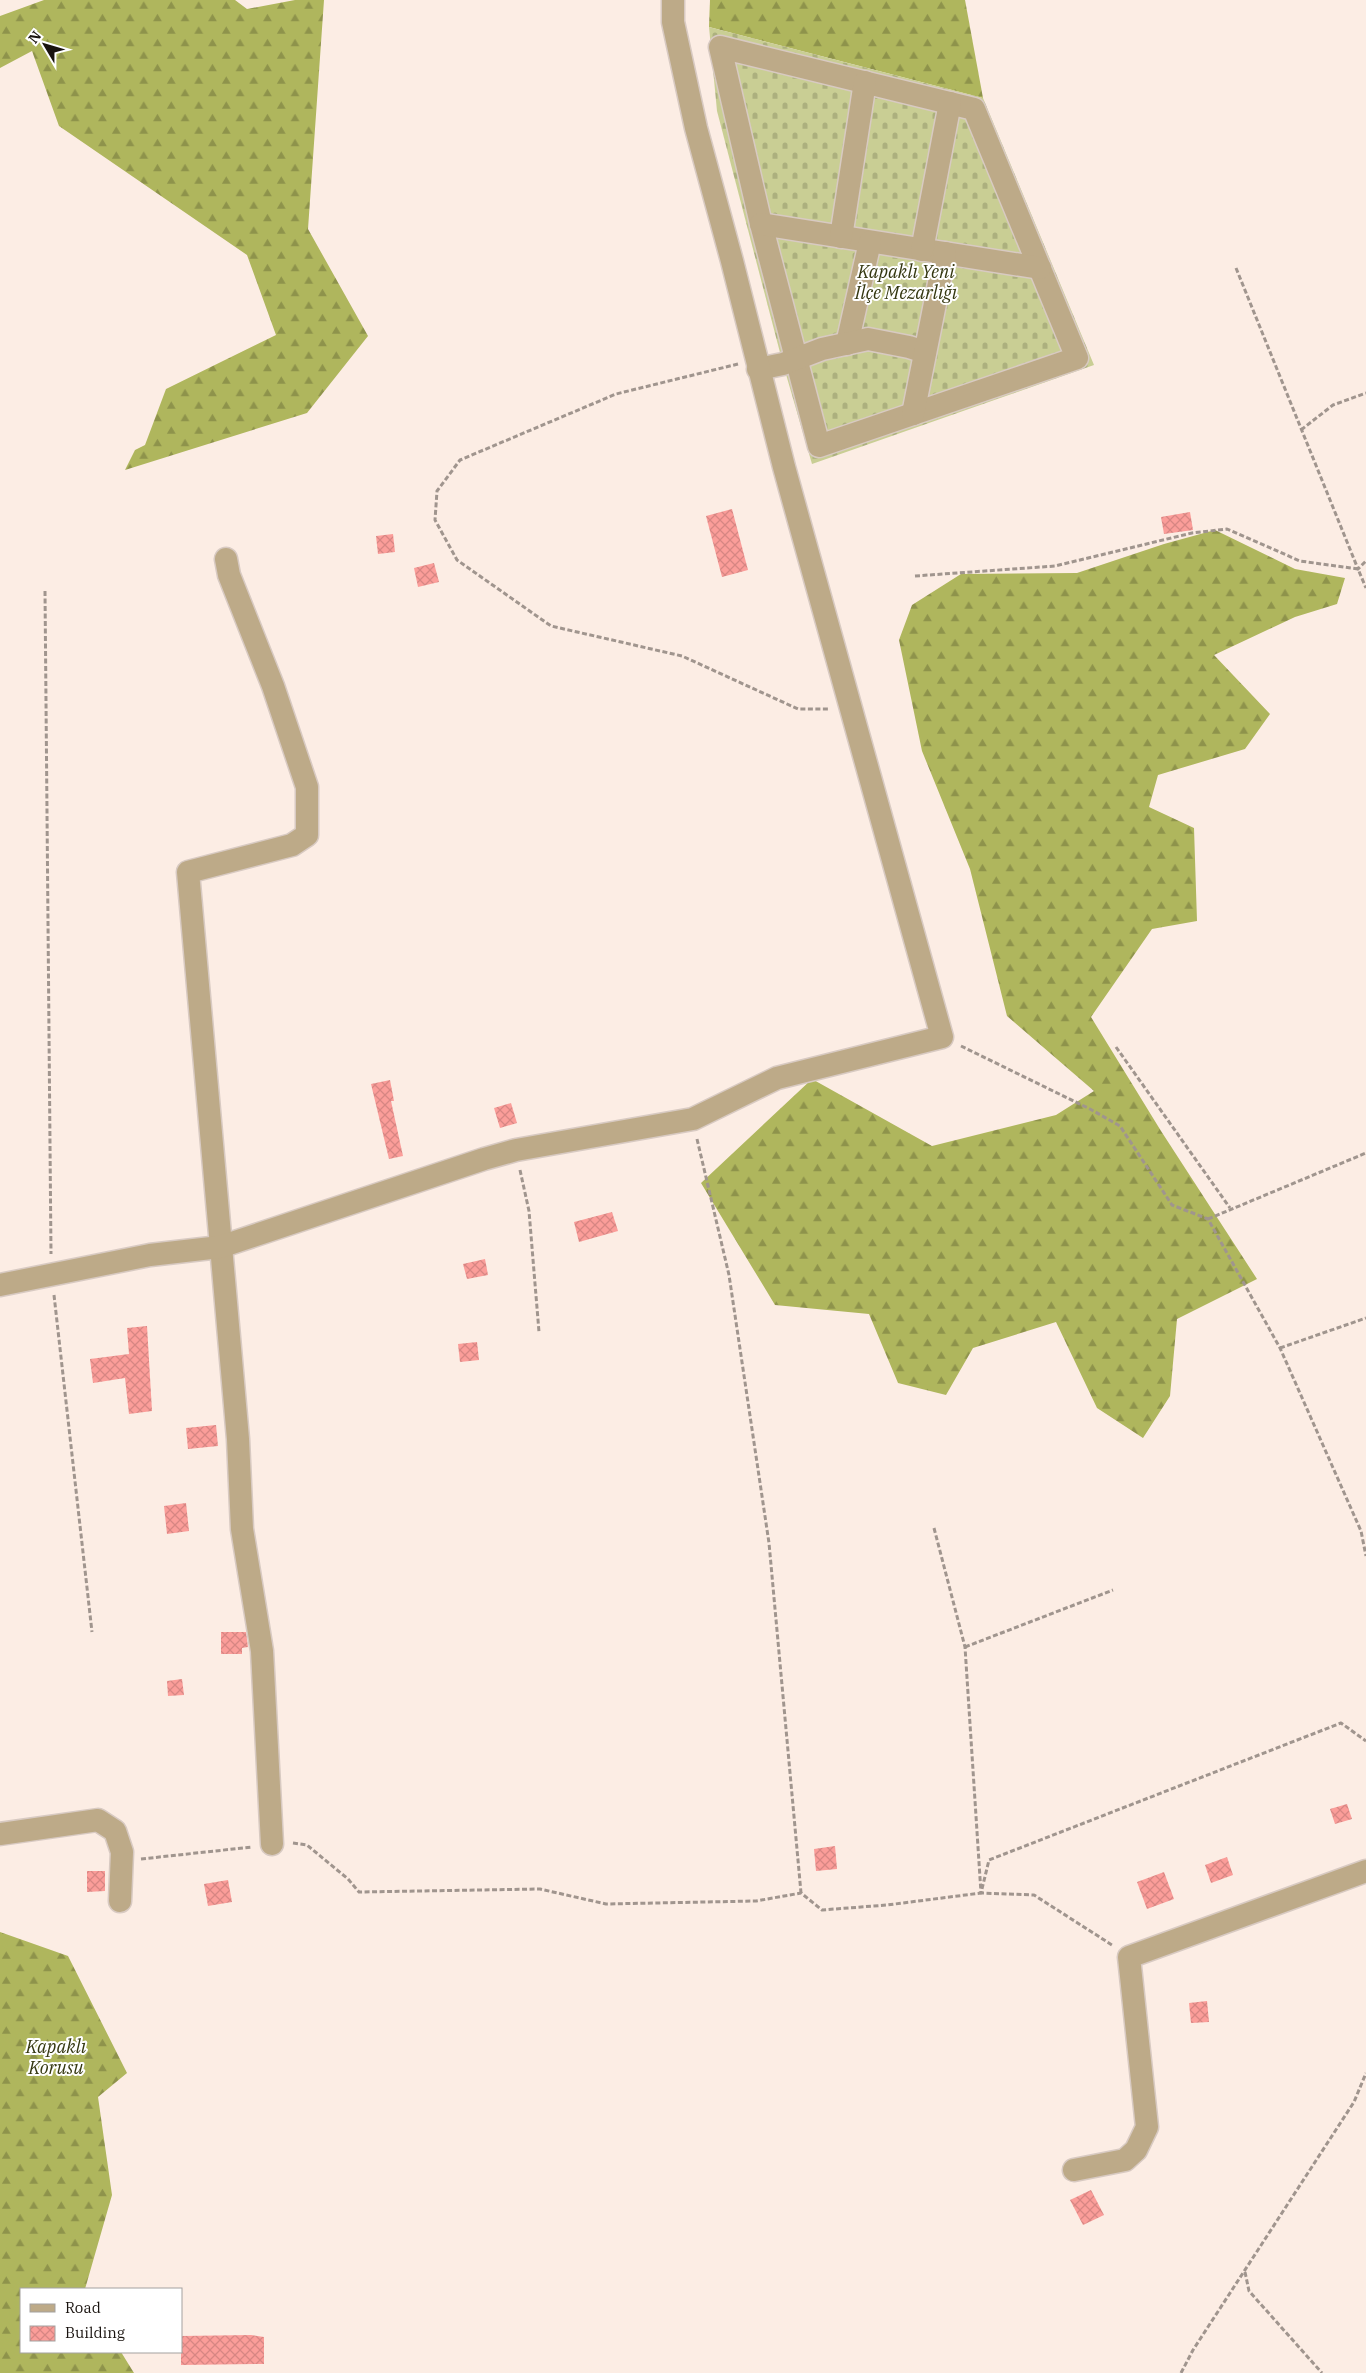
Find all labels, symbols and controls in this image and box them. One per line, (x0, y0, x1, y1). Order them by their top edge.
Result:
north arrow (20, 20, 70, 70)
text: N (24, 27, 45, 47)
park label: Kapaklı Yeni İlçe Mezarlığı (854, 260, 958, 304)
park label: Kapaklı Korusu (25, 2035, 87, 2079)
legend (20, 2288, 182, 2353)
text: Road (65, 2298, 101, 2317)
text: Building (65, 2323, 125, 2342)

